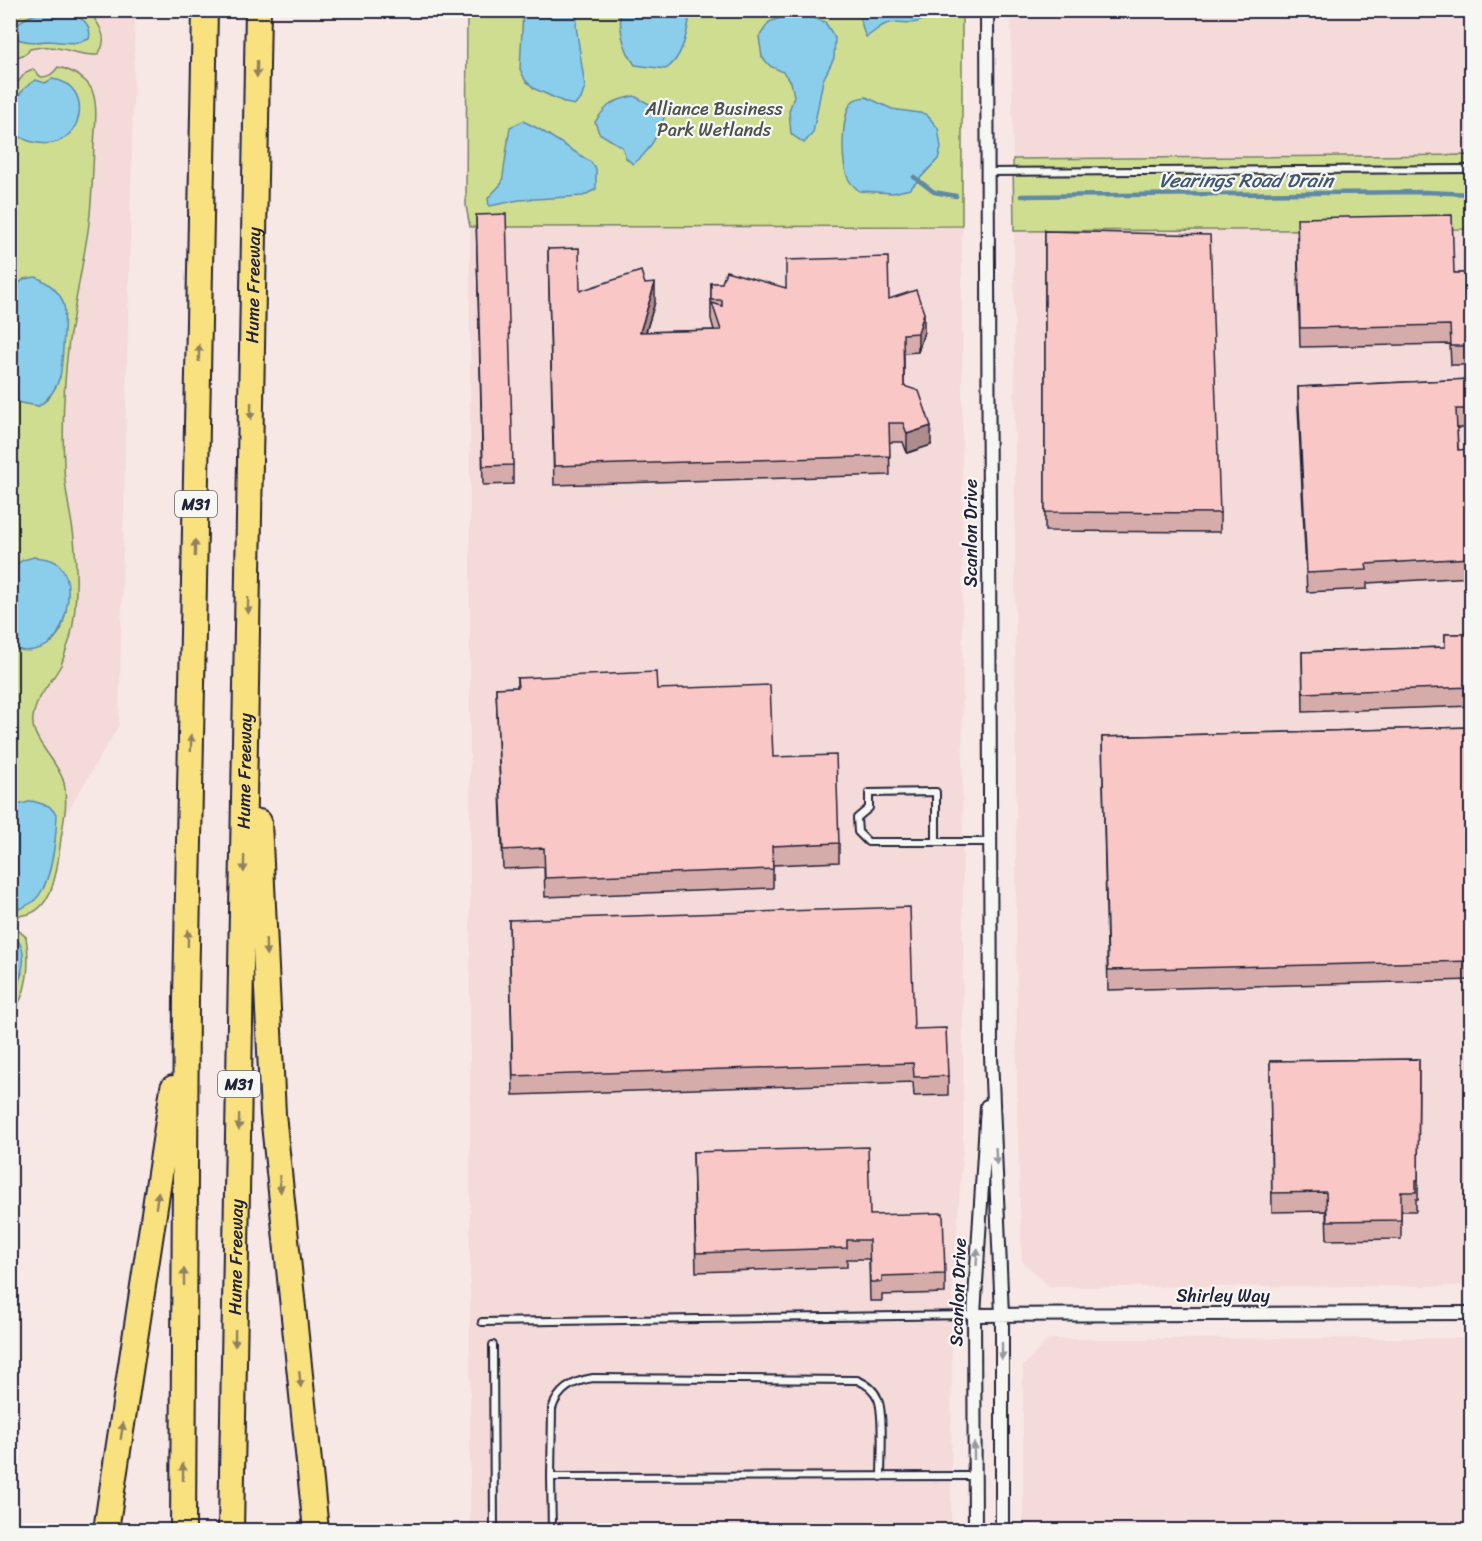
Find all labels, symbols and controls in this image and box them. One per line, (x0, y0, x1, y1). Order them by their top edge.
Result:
one-way arrow (252, 59, 262, 78)
park label: Alliance Business Park Wetlands (644, 93, 783, 146)
water label: Vearings Road Drain (1159, 163, 1335, 198)
street label: Hume Freeway (236, 226, 270, 344)
one-way arrow (194, 344, 203, 363)
one-way arrow (246, 401, 256, 420)
street label: Scanlon Drive (955, 479, 987, 587)
road number: M31 (175, 491, 217, 517)
one-way arrow (190, 539, 200, 558)
one-way arrow (244, 596, 253, 615)
street label: Hume Freeway (227, 712, 262, 829)
one-way arrow (187, 734, 196, 753)
one-way arrow (239, 854, 248, 873)
one-way arrow (183, 929, 192, 948)
one-way arrow (261, 938, 271, 957)
road number: M31 (218, 1071, 260, 1097)
one-way arrow (234, 1112, 244, 1131)
one-way arrow (991, 1147, 1001, 1166)
one-way arrow (275, 1174, 285, 1193)
one-way arrow (153, 1191, 162, 1210)
street label: Hume Freeway (219, 1198, 253, 1315)
street label: Scanlon Drive (940, 1237, 976, 1347)
one-way arrow (973, 1247, 982, 1266)
one-way arrow (180, 1268, 189, 1287)
street label: Shirley Way (1176, 1280, 1271, 1312)
one-way arrow (230, 1328, 239, 1347)
one-way arrow (997, 1342, 1007, 1361)
one-way arrow (295, 1370, 305, 1389)
one-way arrow (118, 1422, 127, 1441)
one-way arrow (969, 1442, 979, 1461)
one-way arrow (178, 1463, 188, 1482)

